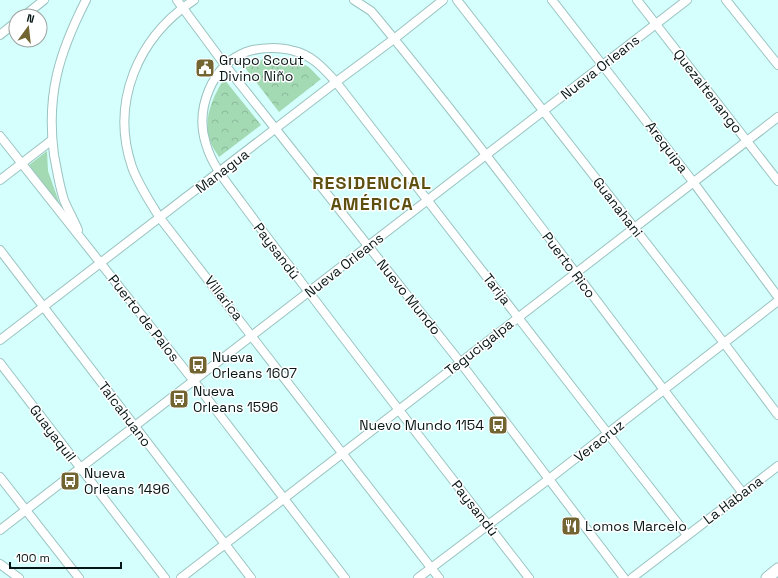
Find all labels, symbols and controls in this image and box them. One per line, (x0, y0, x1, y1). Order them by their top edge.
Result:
north arrow (8, 8, 48, 48)
text: N (25, 11, 36, 26)
street label: Nueva Orleans (557, 31, 643, 103)
street label: Quezaltenango (669, 45, 747, 137)
place label: Grupo Scout Divino Niño (219, 51, 304, 85)
public building icon: Grupo Scout Divino Niño (194, 57, 216, 79)
street label: Arequipa (642, 118, 692, 176)
street label: Managua (192, 145, 252, 197)
district label: RESIDENCIAL AMÉRICA (312, 171, 432, 215)
street label: Guanahani (589, 173, 647, 241)
street label: Paysandú (250, 219, 304, 283)
street label: Puerto Rico (538, 228, 600, 302)
street label: Nueva Orleans (301, 229, 387, 301)
street label: Nuevo Mundo (373, 255, 445, 339)
street label: Tarija (479, 270, 515, 308)
street label: Puerto de Palos (104, 271, 184, 365)
street label: Villarica (201, 272, 247, 324)
street label: Tegucigalpa (441, 315, 517, 379)
place label: Nueva Orleans 1607 (212, 348, 297, 382)
bus stop icon: Nueva Orleans 1607 (187, 354, 209, 376)
street label: Talcahuano (95, 378, 155, 450)
place label: Nueva Orleans 1596 (193, 382, 278, 416)
bus stop icon: Nueva Orleans 1596 (168, 388, 190, 410)
street label: Guayaquil (26, 401, 80, 465)
bus stop icon: Nuevo Mundo 1154 (487, 414, 509, 436)
place label: Nuevo Mundo 1154 (359, 416, 484, 434)
street label: Veracruz (570, 416, 628, 466)
place label: Nueva Orleans 1496 (84, 464, 170, 498)
bus stop icon: Nueva Orleans 1496 (59, 470, 81, 492)
street label: La Habana (700, 472, 766, 528)
street label: Paysandú (448, 476, 502, 540)
restaurant icon: Lomos Marcelo (560, 515, 582, 537)
place label: Lomos Marcelo (585, 517, 687, 535)
scale bar (10, 544, 121, 570)
text: 100 m (16, 550, 50, 566)

